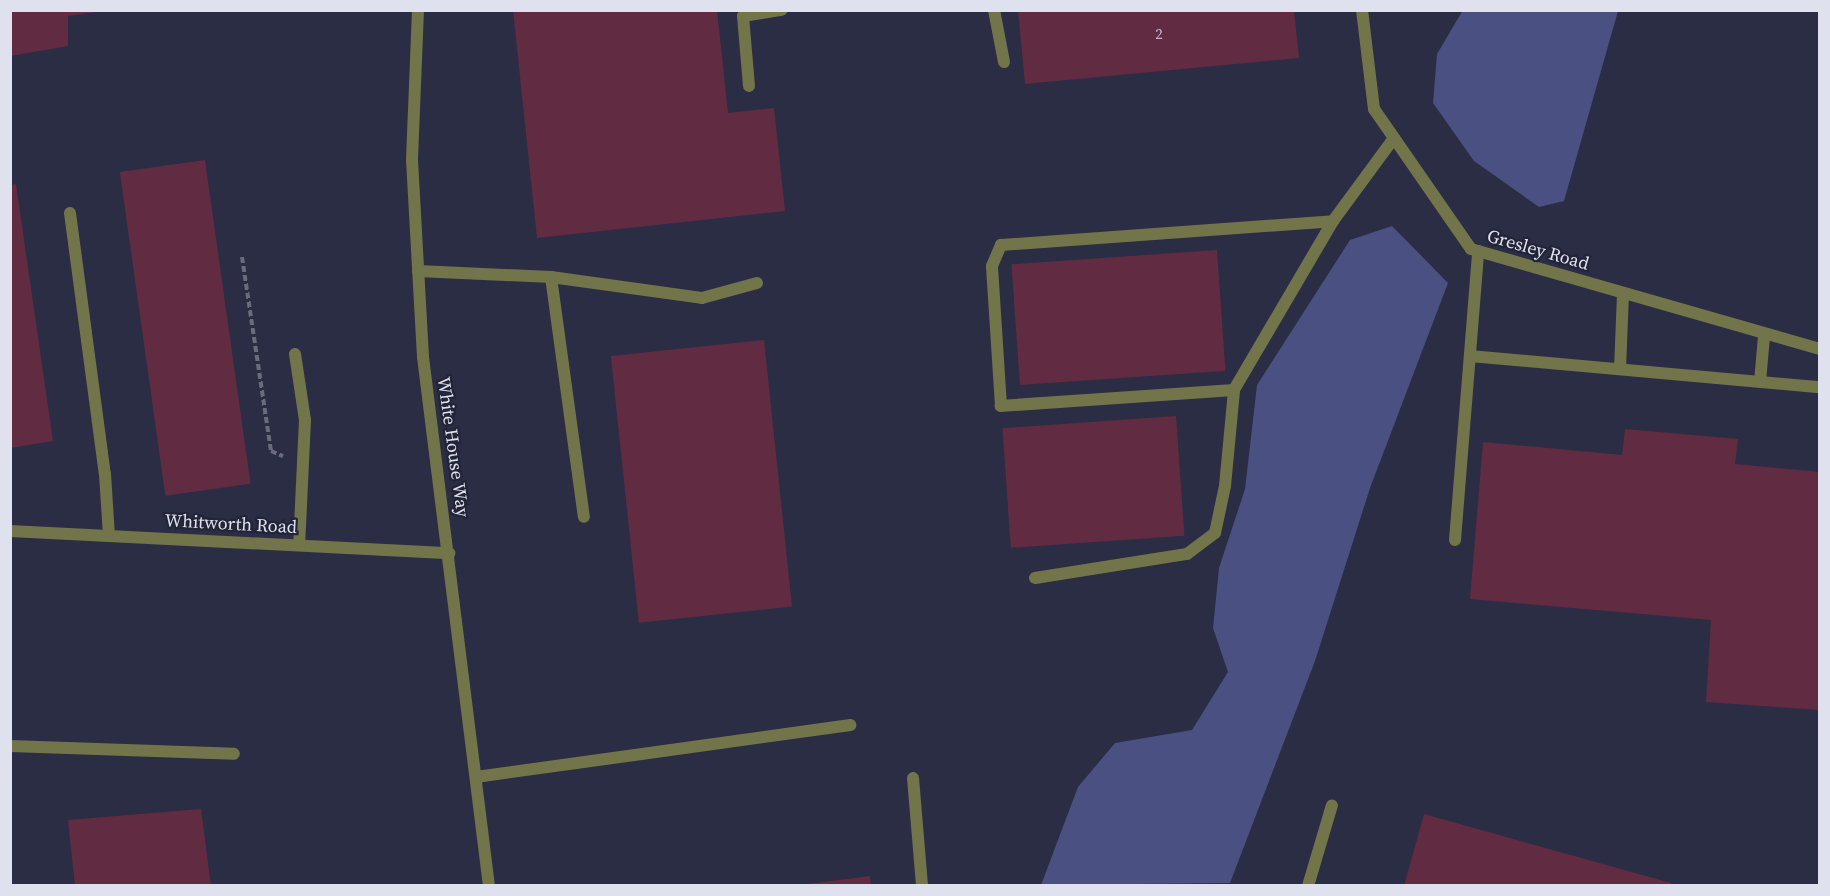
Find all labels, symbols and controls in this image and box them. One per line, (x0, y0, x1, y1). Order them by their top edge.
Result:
house number: 2 (1155, 25, 1163, 43)
street label: Gresley Road (1485, 225, 1591, 275)
street label: White House Way (432, 375, 474, 519)
street label: Whitworth Road (164, 510, 298, 538)

